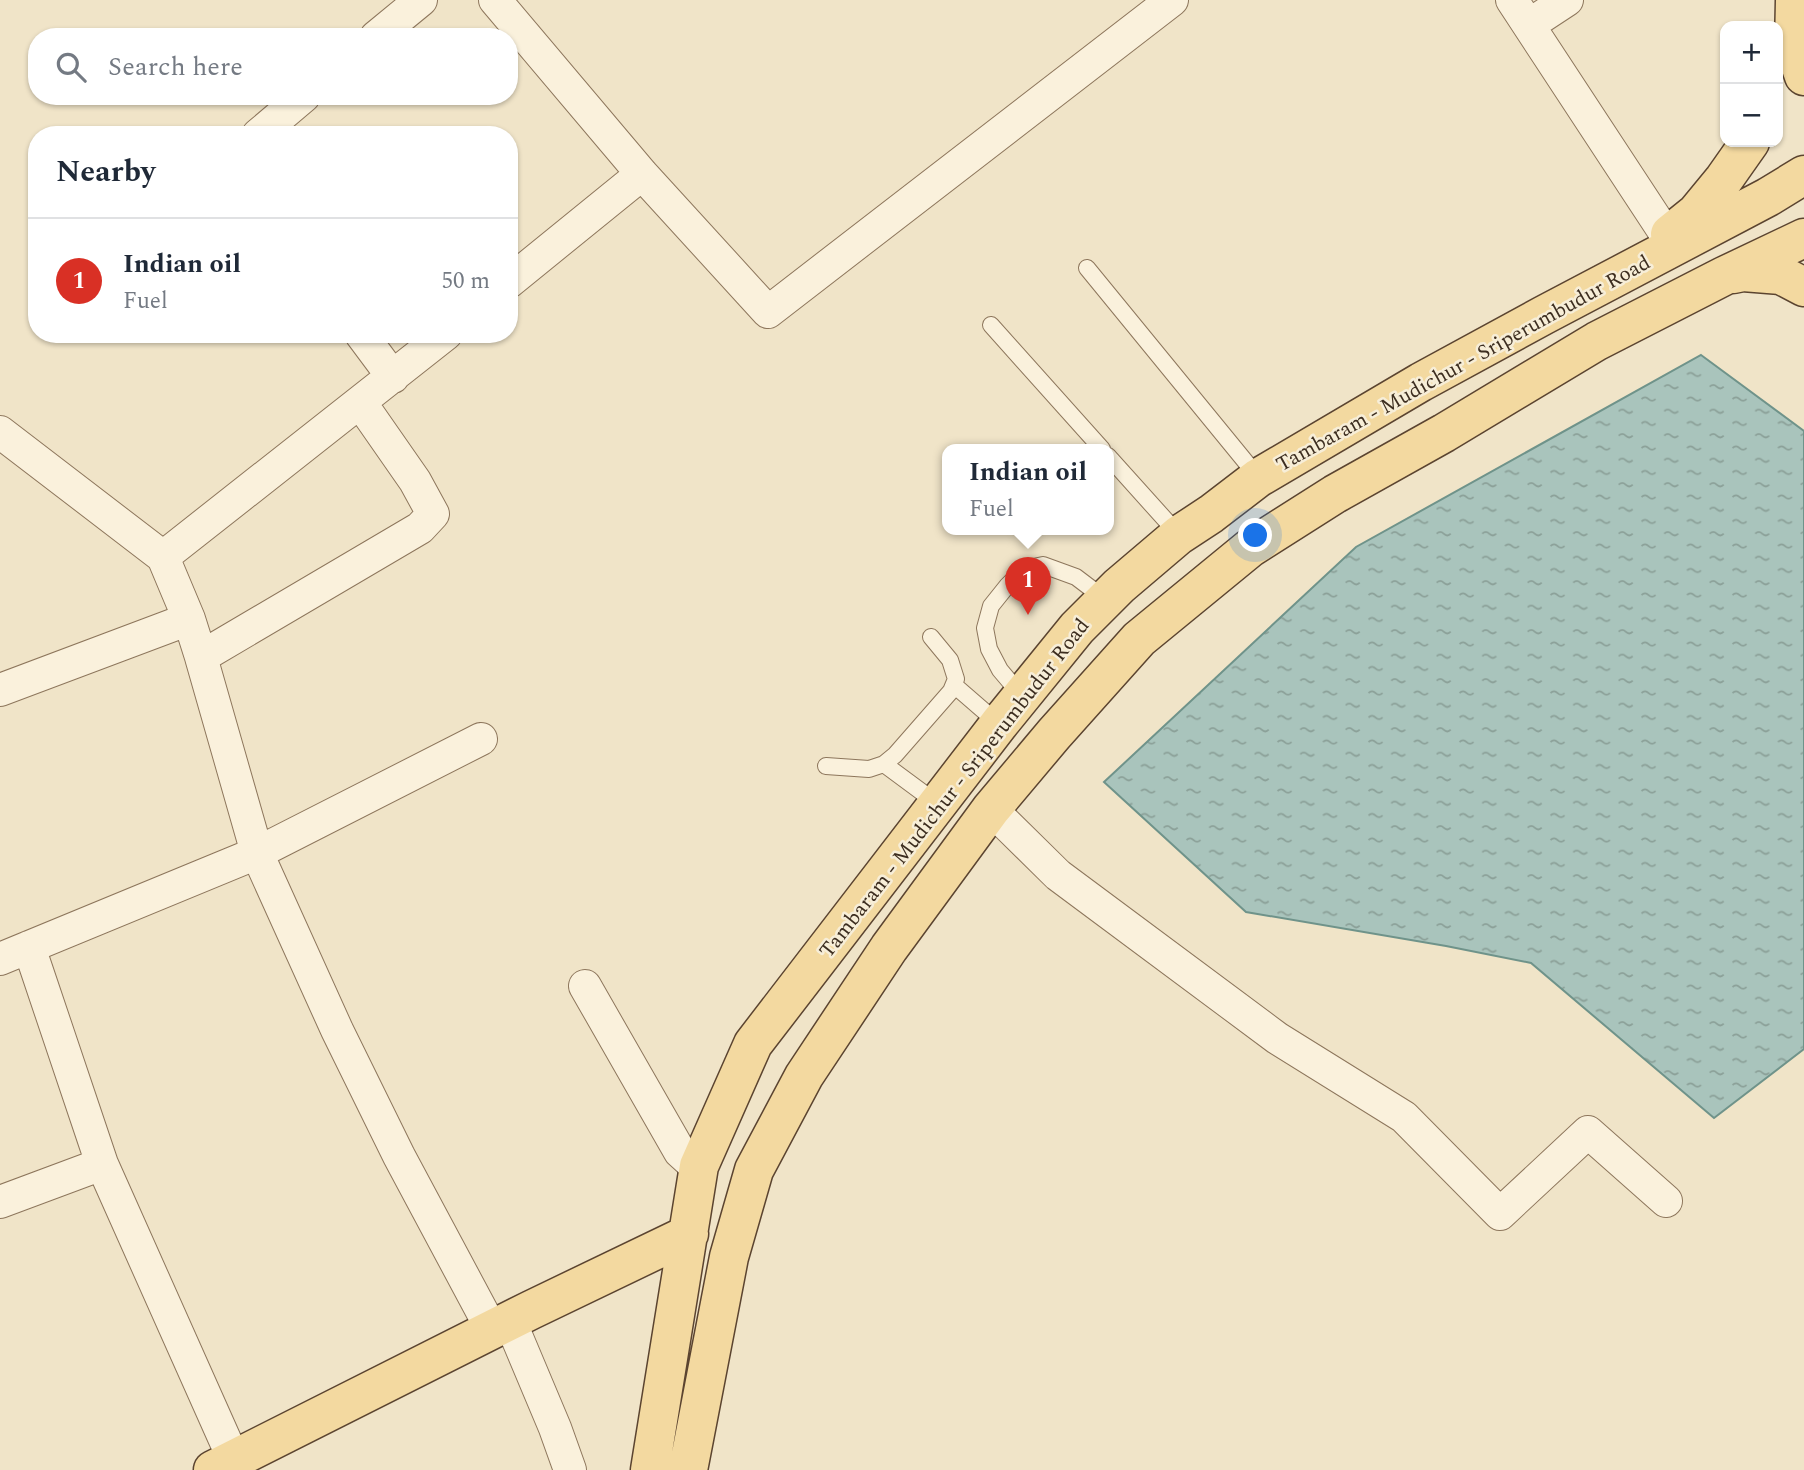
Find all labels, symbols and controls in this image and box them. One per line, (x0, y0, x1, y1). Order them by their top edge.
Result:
map controls (1720, 21, 1783, 147)
button: + (1720, 21, 1783, 84)
search box (28, 28, 518, 105)
text: Search here (108, 47, 243, 87)
icon: search (52, 48, 90, 86)
button: − (1720, 84, 1783, 147)
text: Nearby (56, 149, 155, 195)
text: Indian oil (123, 244, 241, 284)
street label: Tambaram - Mudichur - Sriperumbudur Road (1270, 247, 1657, 481)
text: 1 (73, 264, 85, 299)
text: 50 m (441, 264, 490, 299)
text: Fuel (123, 284, 168, 319)
popup (942, 444, 1114, 535)
text: Indian oil (969, 452, 1087, 492)
text: Fuel (969, 492, 1014, 527)
your location (1238, 518, 1272, 552)
pin: 1 (1005, 557, 1051, 615)
street label: Tambaram - Mudichur - Sriperumbudur Road (812, 612, 1098, 966)

